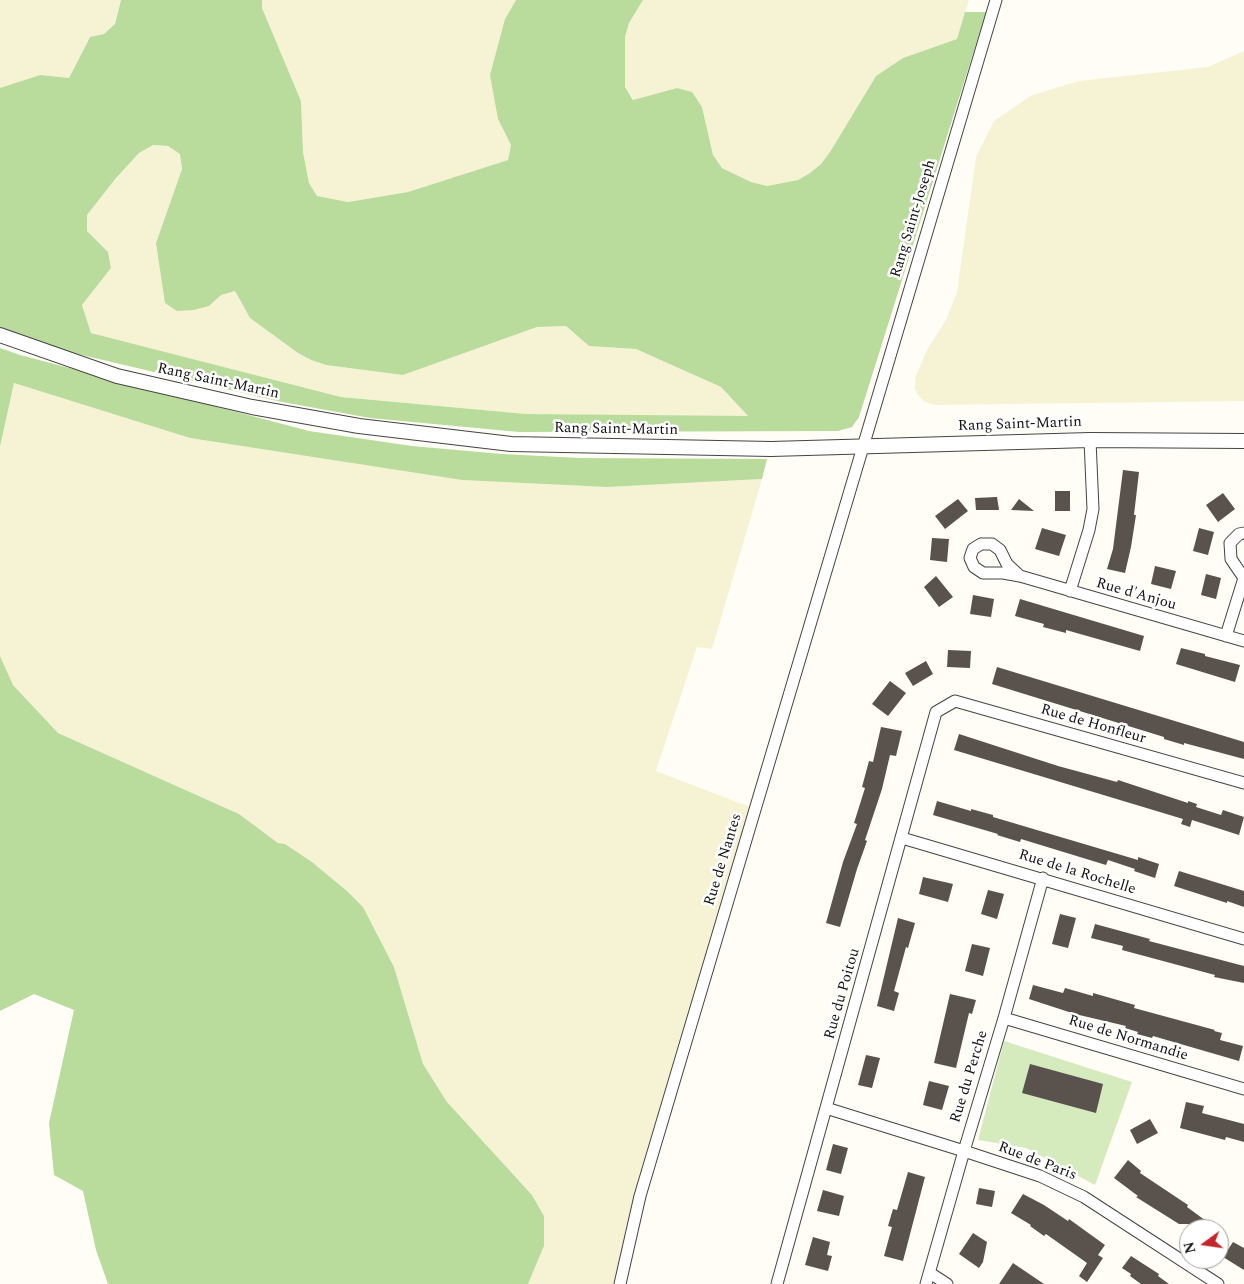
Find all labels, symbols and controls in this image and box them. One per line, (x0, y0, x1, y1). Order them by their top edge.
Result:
street label: Rang Saint-Joseph (888, 158, 940, 280)
street label: Rang Saint-Martin (155, 360, 281, 404)
street label: Rang Saint-Martin (958, 414, 1082, 436)
street label: Rang Saint-Martin (554, 420, 678, 440)
street label: Rue d'Anjou (1094, 575, 1178, 615)
street label: Rue de Honfleur (1038, 701, 1148, 749)
street label: Rue de Nantes (701, 812, 747, 908)
street label: Rue de la Rochelle (1016, 847, 1138, 899)
street label: Rue du Poitou (821, 946, 865, 1042)
street label: Rue de Normandie (1066, 1012, 1190, 1066)
street label: Rue du Perche (947, 1029, 993, 1125)
street label: Rue de Paris (995, 1139, 1079, 1185)
north arrow (1179, 1219, 1229, 1269)
text: N (1178, 1239, 1202, 1256)

